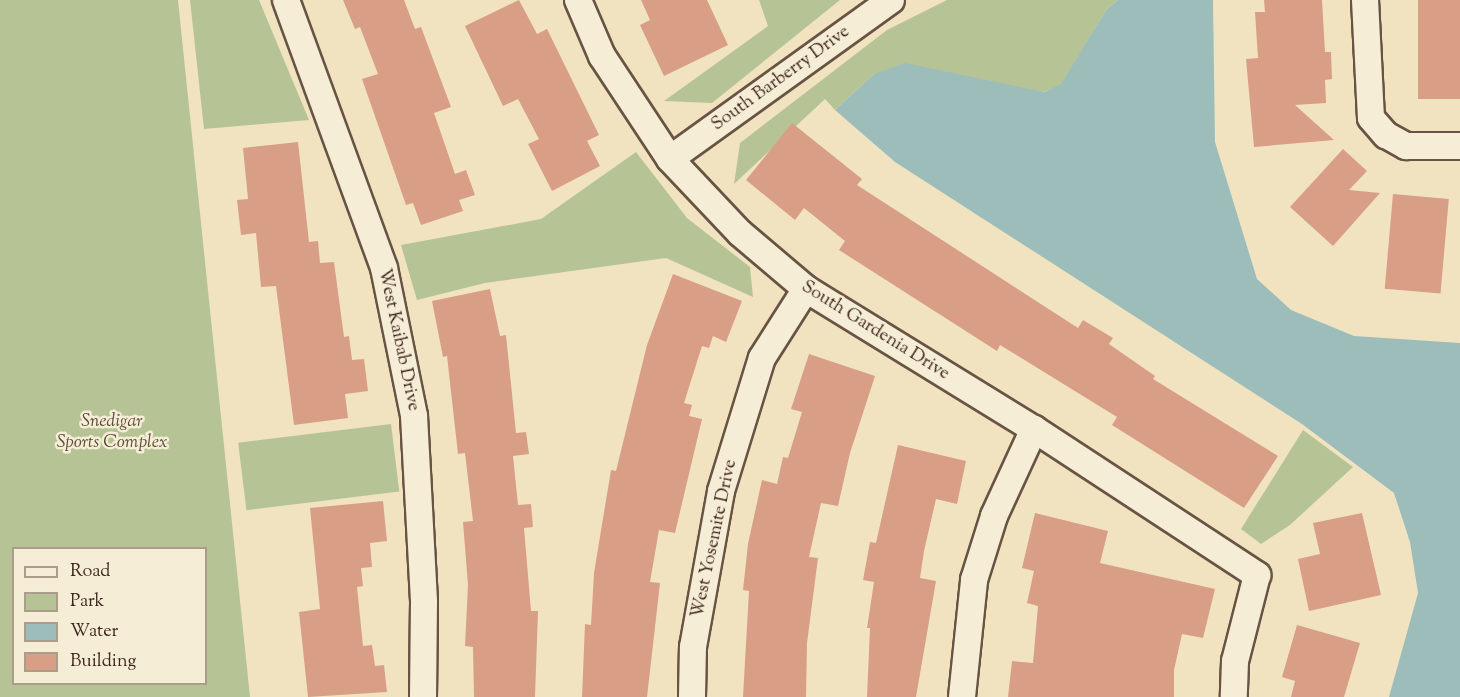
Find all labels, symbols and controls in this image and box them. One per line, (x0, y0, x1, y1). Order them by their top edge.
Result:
street label: South Barberry Drive (708, 22, 854, 136)
street label: West Kaibab Drive (372, 267, 424, 413)
street label: South Gardenia Drive (797, 277, 953, 385)
park label: Snedigar Sports Complex (57, 412, 167, 454)
street label: West Yosemite Drive (688, 458, 742, 620)
legend (12, 547, 207, 685)
text: Road (70, 559, 110, 585)
text: Park (70, 589, 104, 615)
text: Water (70, 619, 118, 645)
text: Building (70, 649, 136, 675)

